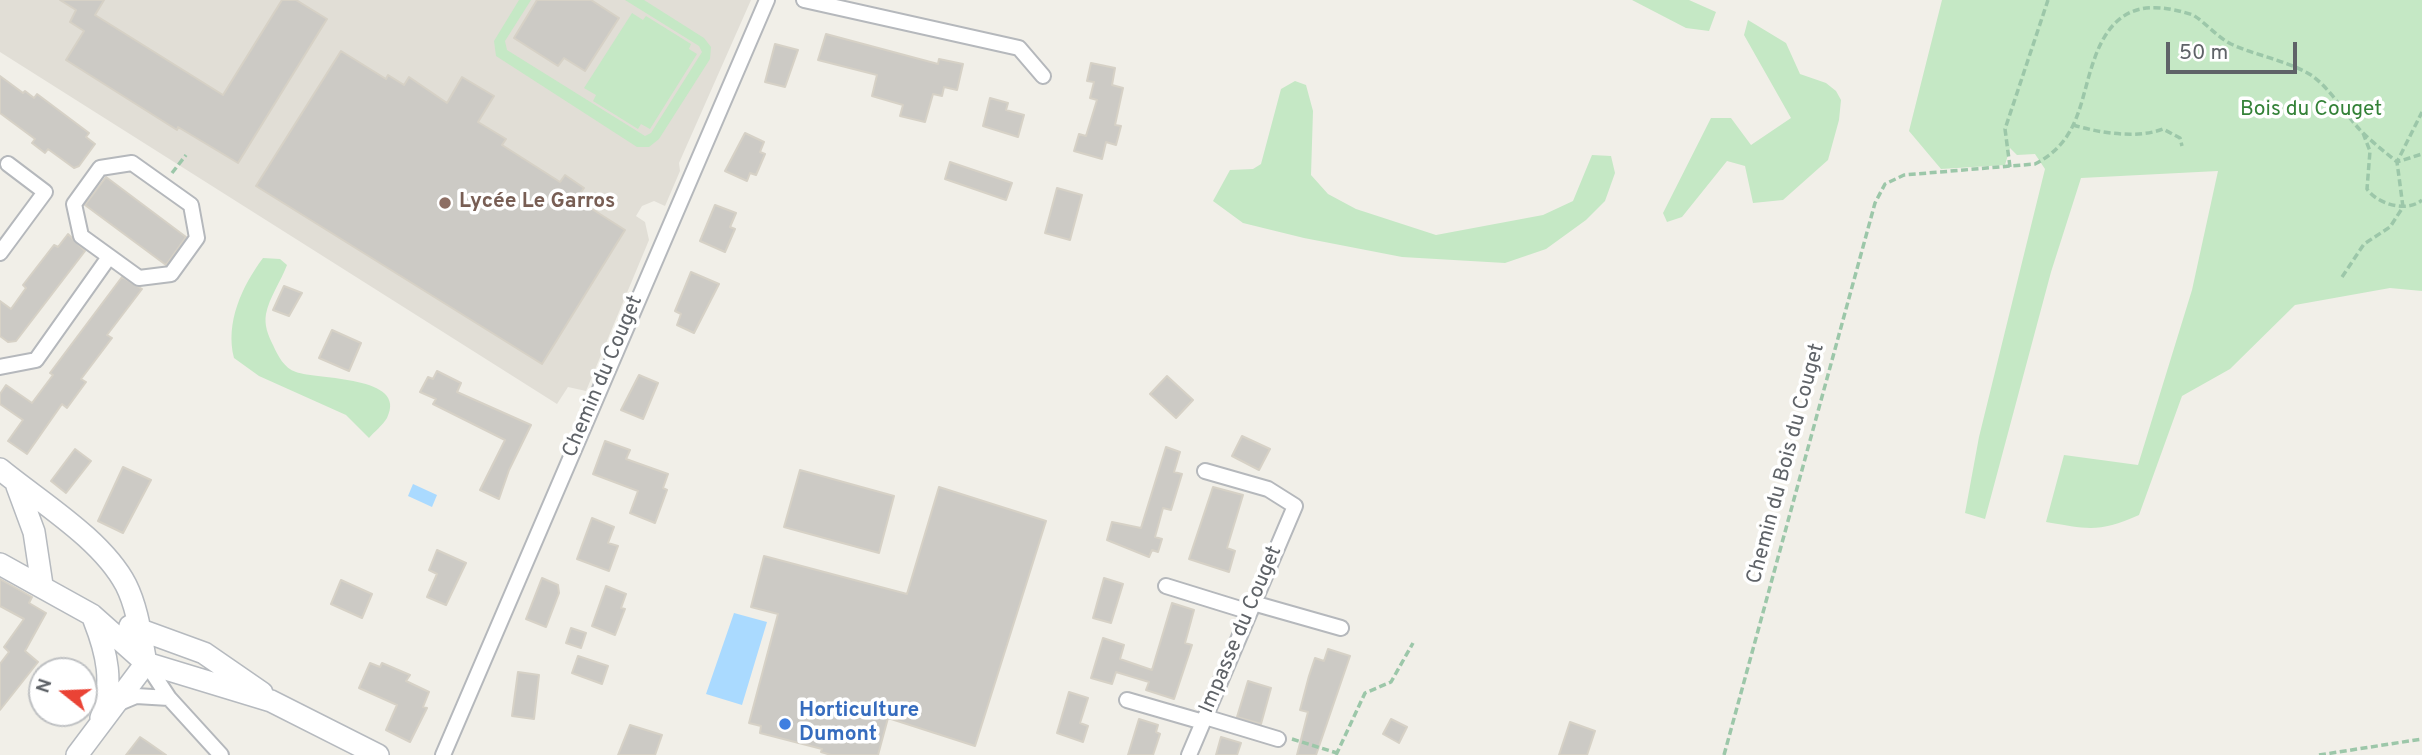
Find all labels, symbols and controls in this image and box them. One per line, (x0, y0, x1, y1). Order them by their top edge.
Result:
scale bar (2170, 28, 2301, 72)
text: 50 m (2179, 40, 2228, 67)
park label: Bois du Couget (2240, 98, 2382, 124)
place label: Lycée Le Garros (459, 190, 615, 216)
marker: Lycée Le Garros (437, 195, 453, 211)
street label: Chemin du Couget (558, 292, 650, 462)
street label: Chemin du Bois du Couget (1743, 341, 1831, 587)
street label: Impasse du Couget (1195, 543, 1289, 717)
north arrow (28, 657, 98, 727)
text: N (31, 676, 58, 696)
place label: Horticulture Dumont (799, 699, 919, 749)
marker: Horticulture Dumont (777, 716, 793, 732)

